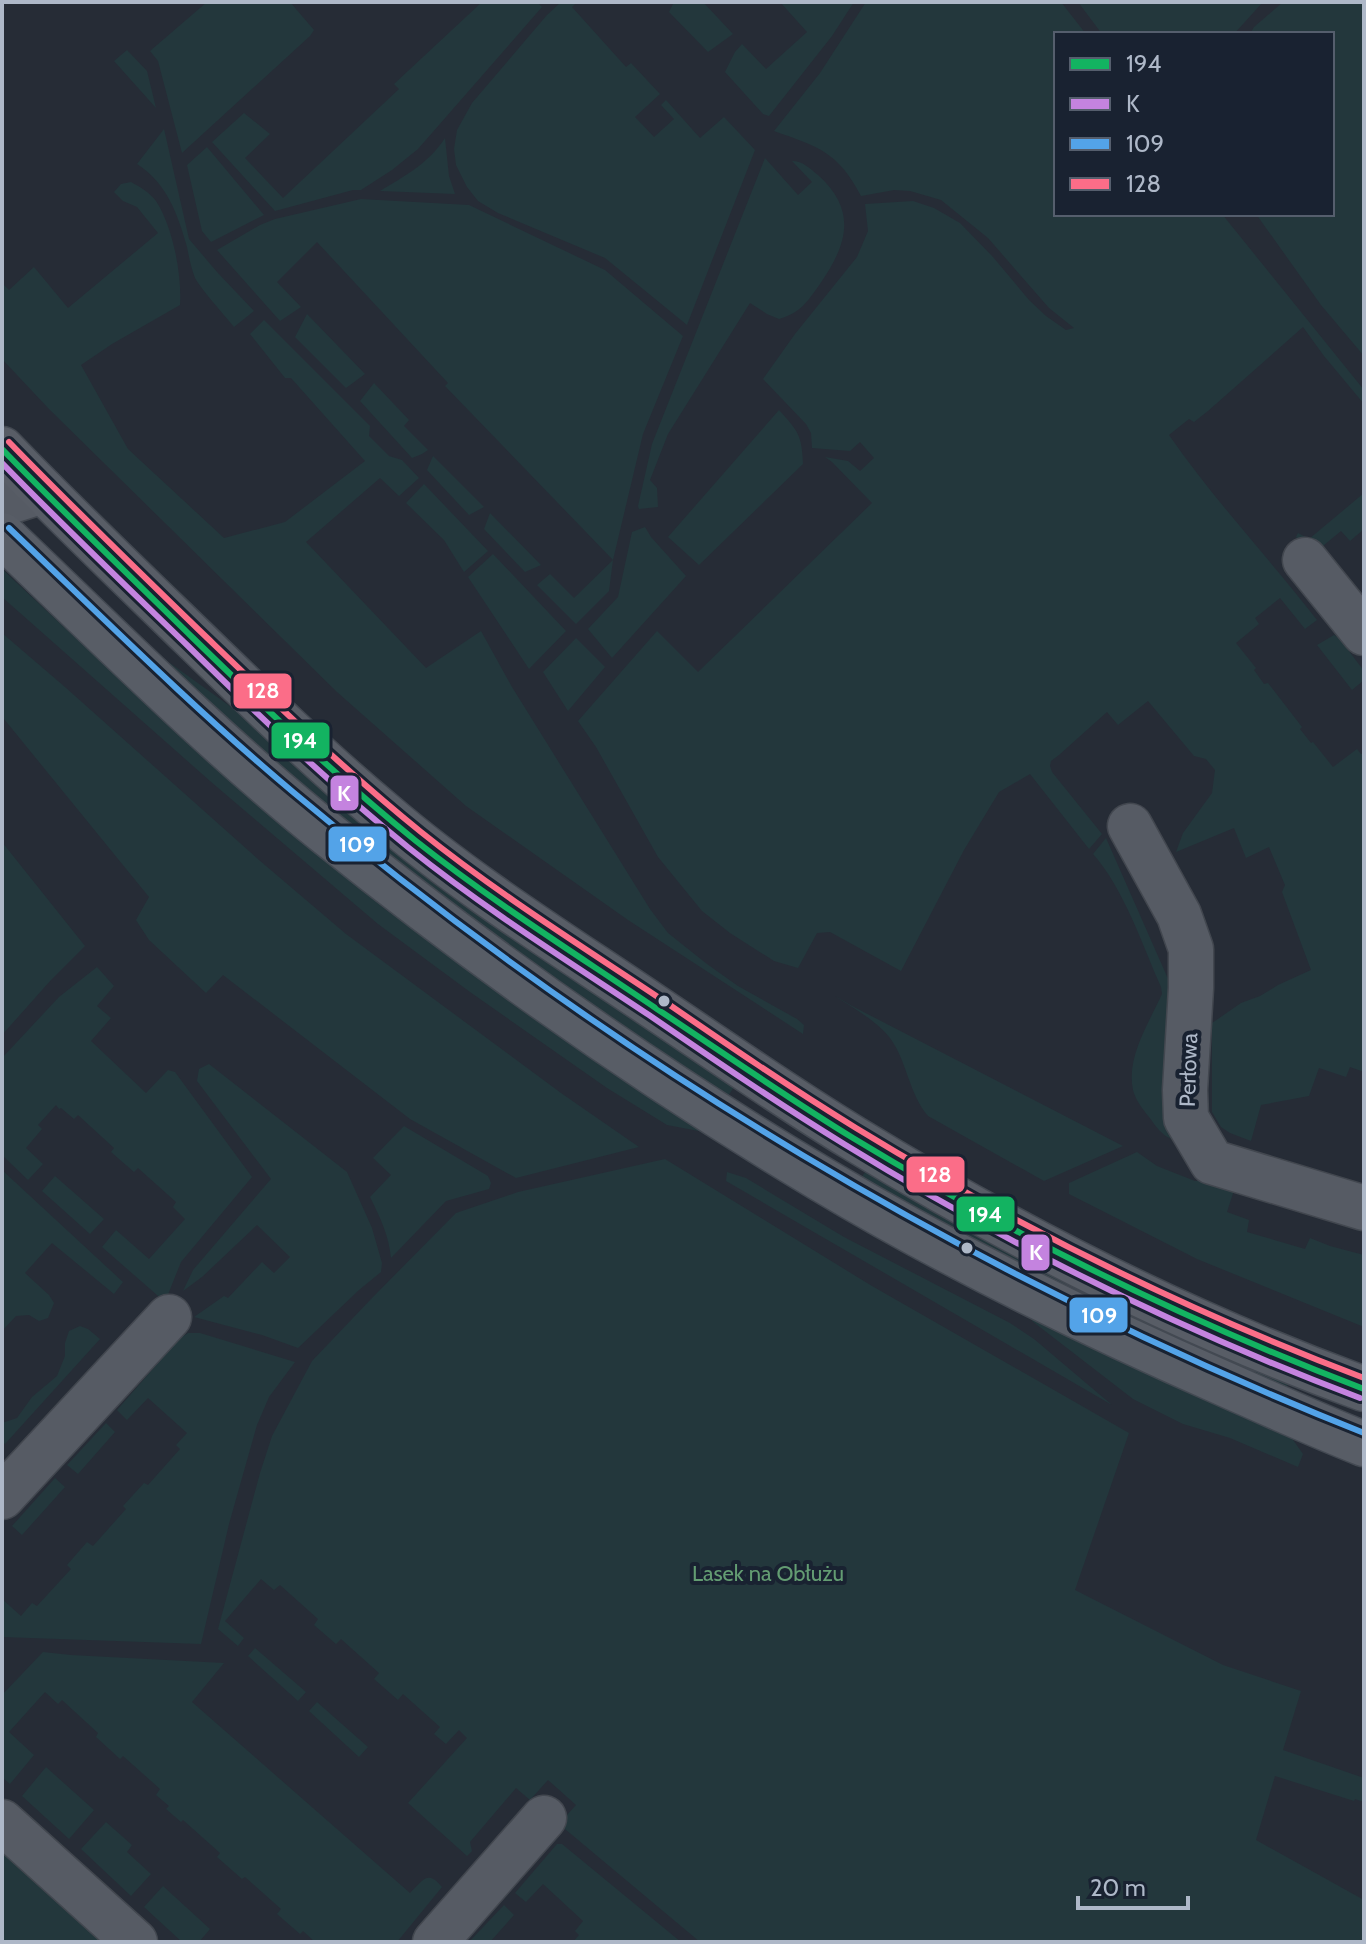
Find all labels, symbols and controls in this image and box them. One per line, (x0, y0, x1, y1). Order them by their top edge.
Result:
legend (1054, 32, 1334, 216)
text: 194 (1126, 49, 1161, 78)
text: K (1126, 89, 1140, 118)
text: 109 (1126, 129, 1164, 158)
text: 128 (1126, 169, 1161, 198)
line badge: 128 (232, 672, 293, 710)
text: 128 (246, 677, 280, 704)
line badge: 194 (270, 721, 331, 760)
text: 194 (283, 727, 317, 754)
line badge: K (329, 774, 360, 812)
text: K (337, 780, 351, 807)
line badge: 109 (327, 825, 388, 863)
text: 109 (339, 831, 375, 858)
unlabelled marker (656, 993, 672, 1009)
street label: Perłowa (1174, 1032, 1203, 1108)
line badge: 128 (905, 1155, 966, 1194)
text: 128 (918, 1161, 952, 1188)
line badge: 194 (955, 1195, 1016, 1233)
text: 194 (968, 1201, 1002, 1228)
line badge: K (1020, 1233, 1051, 1272)
text: K (1029, 1239, 1043, 1266)
unlabelled marker (959, 1240, 975, 1256)
line badge: 109 (1068, 1296, 1129, 1334)
text: 109 (1081, 1302, 1117, 1329)
park label: Lasek na Obłużu (692, 1560, 844, 1587)
scale bar (1078, 1860, 1188, 1910)
text: 20 m (1090, 1873, 1146, 1902)

